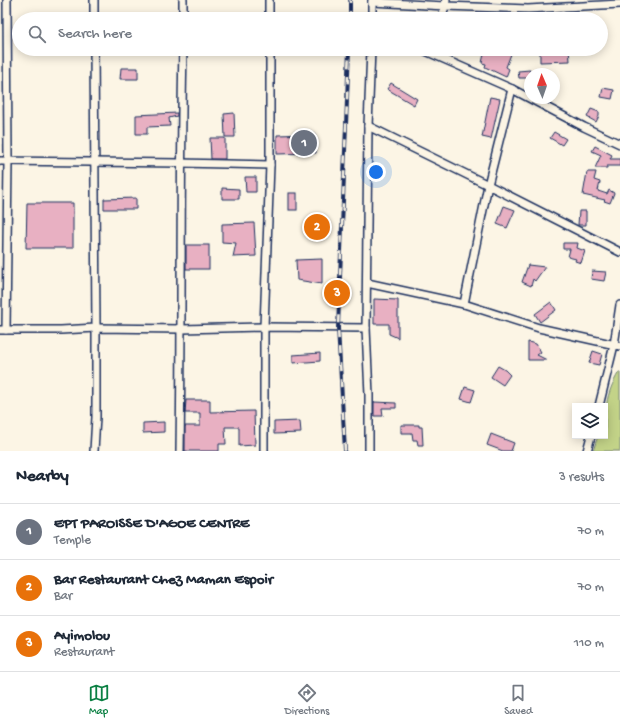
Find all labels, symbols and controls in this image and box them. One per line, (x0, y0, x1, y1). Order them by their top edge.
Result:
search box (12, 12, 608, 56)
icon: search (26, 23, 48, 45)
text: Search here (58, 25, 132, 43)
north arrow (524, 68, 560, 104)
pin: 1 (291, 128, 317, 158)
your location (366, 162, 386, 182)
pin: 2 (304, 212, 330, 242)
pin: 3 (324, 278, 350, 308)
map controls (572, 403, 608, 439)
button: layers (572, 403, 608, 439)
text: Nearby (16, 467, 69, 487)
text: 3 results (559, 470, 604, 485)
text: EPT PAROISSE D'AGOE CENTRE (54, 515, 249, 533)
text: 1 (26, 524, 32, 539)
text: 70 m (578, 524, 604, 539)
text: Temple (54, 533, 91, 548)
text: Bar Restaurant Chez Maman Espoir (54, 571, 273, 589)
text: 2 (26, 580, 32, 595)
text: 70 m (578, 580, 604, 595)
text: Bar (54, 589, 72, 604)
text: Ayimolou (54, 627, 110, 645)
text: 3 (26, 636, 32, 651)
text: 110 m (574, 636, 604, 651)
text: Restaurant (54, 645, 114, 660)
tab: Map (88, 682, 110, 718)
tab: Directions (285, 682, 329, 718)
tab: Saved (504, 682, 532, 718)

